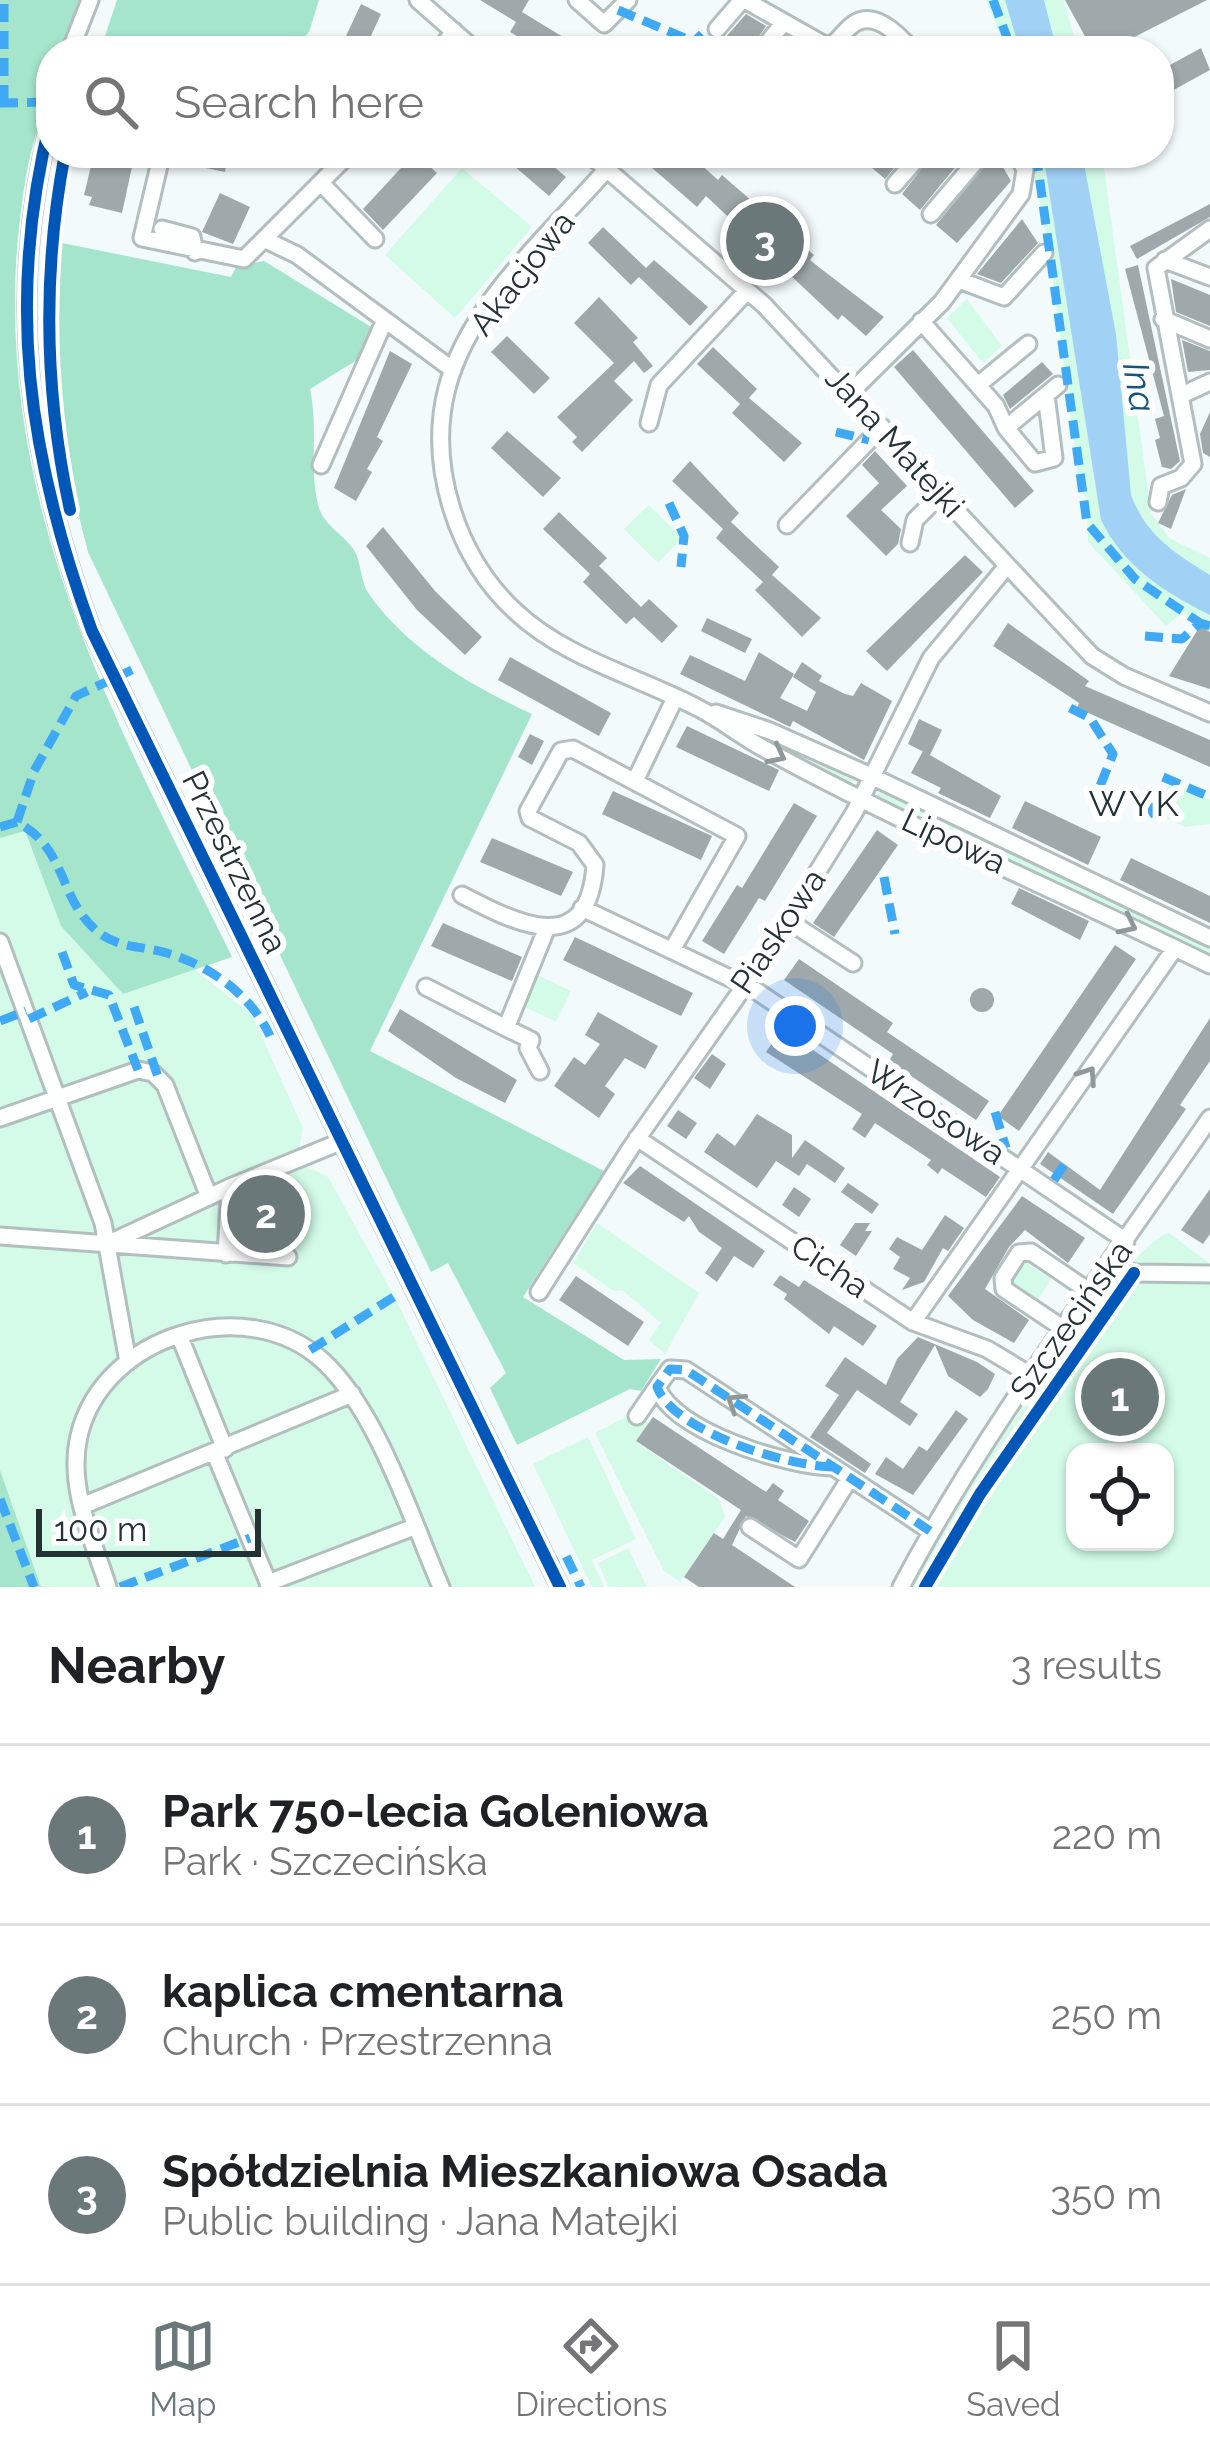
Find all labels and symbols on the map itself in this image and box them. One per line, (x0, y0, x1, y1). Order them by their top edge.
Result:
pin: 3 (726, 196, 804, 286)
street label: Akacjowa (461, 203, 583, 343)
water label: Ina (1115, 358, 1165, 416)
street label: Jana Matejki (818, 359, 972, 525)
one-way arrow (765, 740, 786, 764)
street label: Przestrzenna (174, 765, 296, 959)
district label: WYK (1088, 782, 1182, 824)
street label: Lipowa (896, 800, 1012, 882)
street label: Piaskowa (722, 861, 834, 1001)
one-way arrow (1116, 911, 1137, 934)
your location (765, 996, 825, 1056)
street label: Wrzosowa (859, 1051, 1013, 1173)
one-way arrow (1074, 1066, 1096, 1088)
pin: 2 (227, 1169, 305, 1259)
street label: Cicha (784, 1226, 876, 1306)
street label: Szczecińska (1002, 1233, 1140, 1407)
pin: 1 (1081, 1352, 1159, 1442)
one-way arrow (727, 1395, 749, 1417)
scale bar (36, 1503, 261, 1556)

